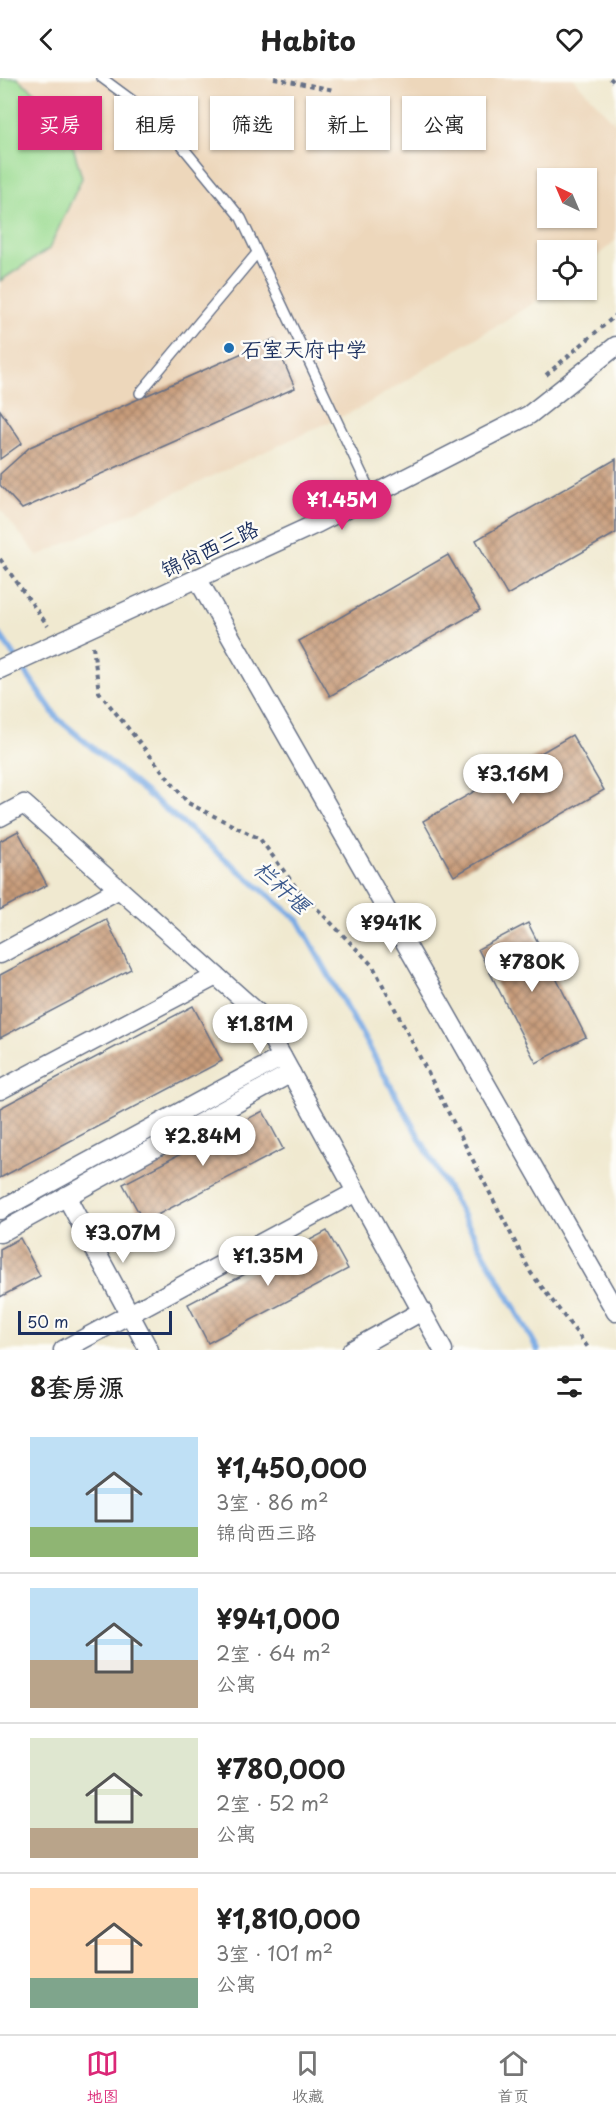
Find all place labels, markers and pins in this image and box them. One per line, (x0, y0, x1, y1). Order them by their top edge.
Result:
place label: 石室天府中学 (241, 332, 367, 364)
marker: 石室天府中学 (222, 341, 236, 355)
pin: ¥1.45M (293, 480, 391, 531)
pin: ¥3.16M (464, 754, 562, 805)
pin: ¥941K (349, 903, 433, 954)
pin: ¥780K (490, 942, 574, 993)
pin: ¥1.81M (211, 1004, 309, 1055)
pin: ¥2.84M (154, 1116, 252, 1167)
pin: ¥3.07M (74, 1213, 172, 1264)
pin: ¥1.35M (219, 1236, 317, 1287)

